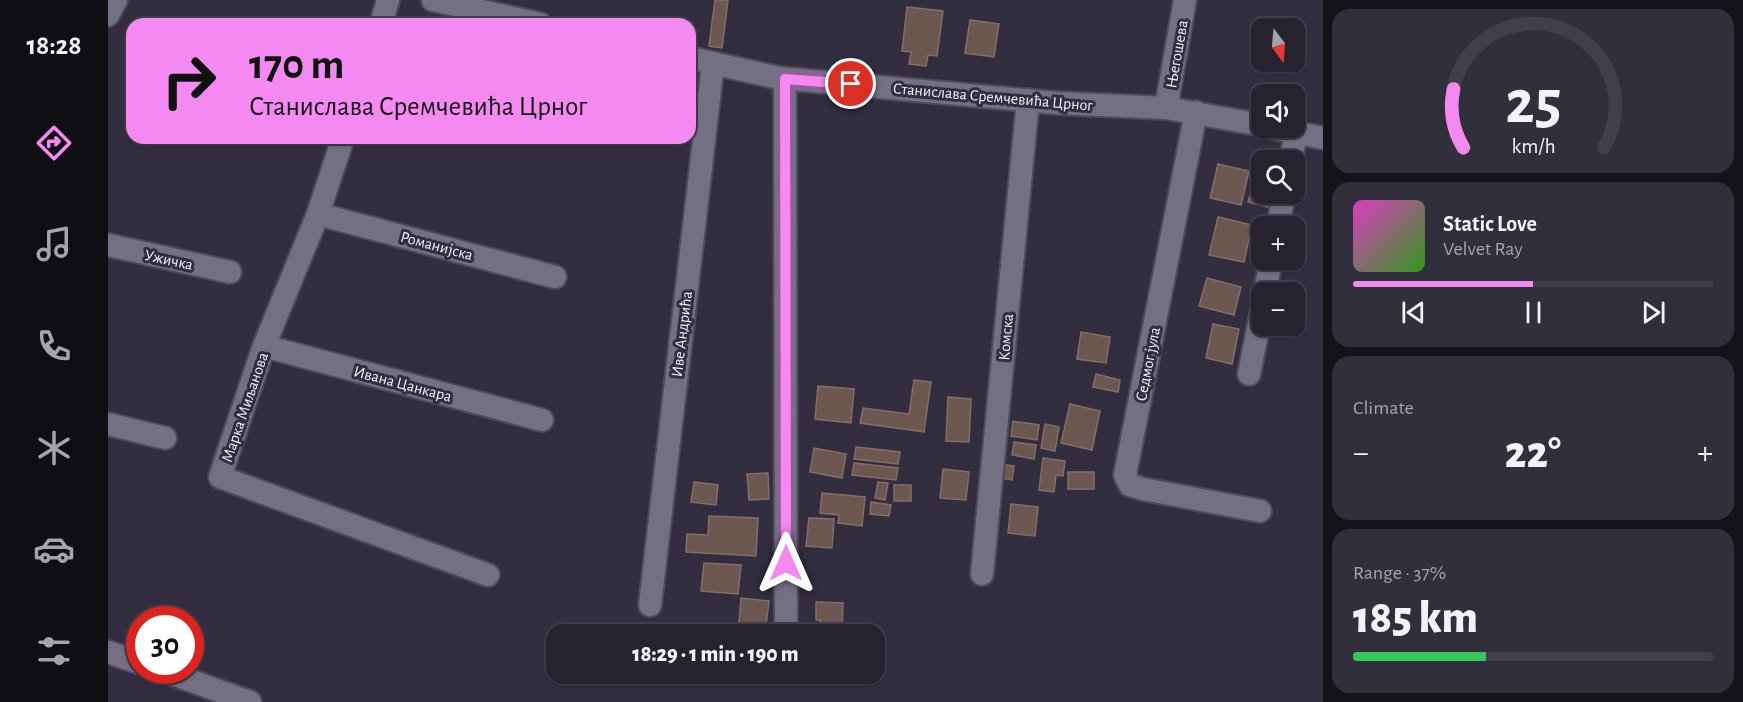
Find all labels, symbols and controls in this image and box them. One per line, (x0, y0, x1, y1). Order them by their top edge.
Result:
north arrow (1251, 18, 1305, 72)
map controls (1251, 18, 1305, 336)
street label: Његошева (1163, 19, 1191, 89)
text: 18:28 (26, 32, 82, 59)
icon: right (150, 42, 228, 120)
text: 170 m (249, 44, 344, 86)
pin (825, 58, 876, 109)
icon: arrive (834, 67, 867, 100)
text: 25 (1505, 72, 1561, 134)
street label: Станислава Сремчевића Црног (892, 80, 1094, 114)
button: sound (1251, 84, 1305, 138)
text: Станислава Сремчевића Црног (249, 93, 587, 120)
icon: directions (33, 122, 75, 164)
text: km/h (1511, 137, 1555, 158)
button: search (1251, 150, 1305, 204)
text: Static Love (1443, 213, 1537, 235)
button: + (1251, 216, 1305, 270)
icon: music (33, 223, 75, 265)
street label: Романијска (398, 229, 475, 264)
text: Velvet Ray (1443, 239, 1523, 259)
street label: Ужичка (143, 247, 194, 273)
button: − (1251, 282, 1305, 336)
street label: Иве Андрића (669, 290, 695, 378)
icon: previous (1397, 296, 1430, 329)
icon: pause (1517, 296, 1550, 329)
icon: next (1637, 296, 1670, 329)
street label: Комска (996, 313, 1016, 361)
icon: phone (33, 325, 75, 367)
street label: Седмог јула (1133, 326, 1164, 403)
street label: Марка Миљанова (219, 350, 271, 464)
street label: Ивана Цанкара (352, 363, 453, 405)
text: Climate (1353, 398, 1414, 418)
icon: climate (33, 427, 75, 469)
text: 22° (1505, 431, 1561, 476)
text: − (1353, 437, 1369, 470)
text: + (1697, 437, 1713, 470)
icon: car (33, 528, 75, 570)
position arrow (754, 531, 818, 595)
text: Range · 37% (1353, 563, 1446, 583)
text: 185 km (1353, 596, 1478, 641)
speed limit sign: 30 (126, 606, 204, 684)
icon: filters (33, 630, 75, 672)
text: 18:29 · 1 min · 190 m (632, 643, 799, 665)

